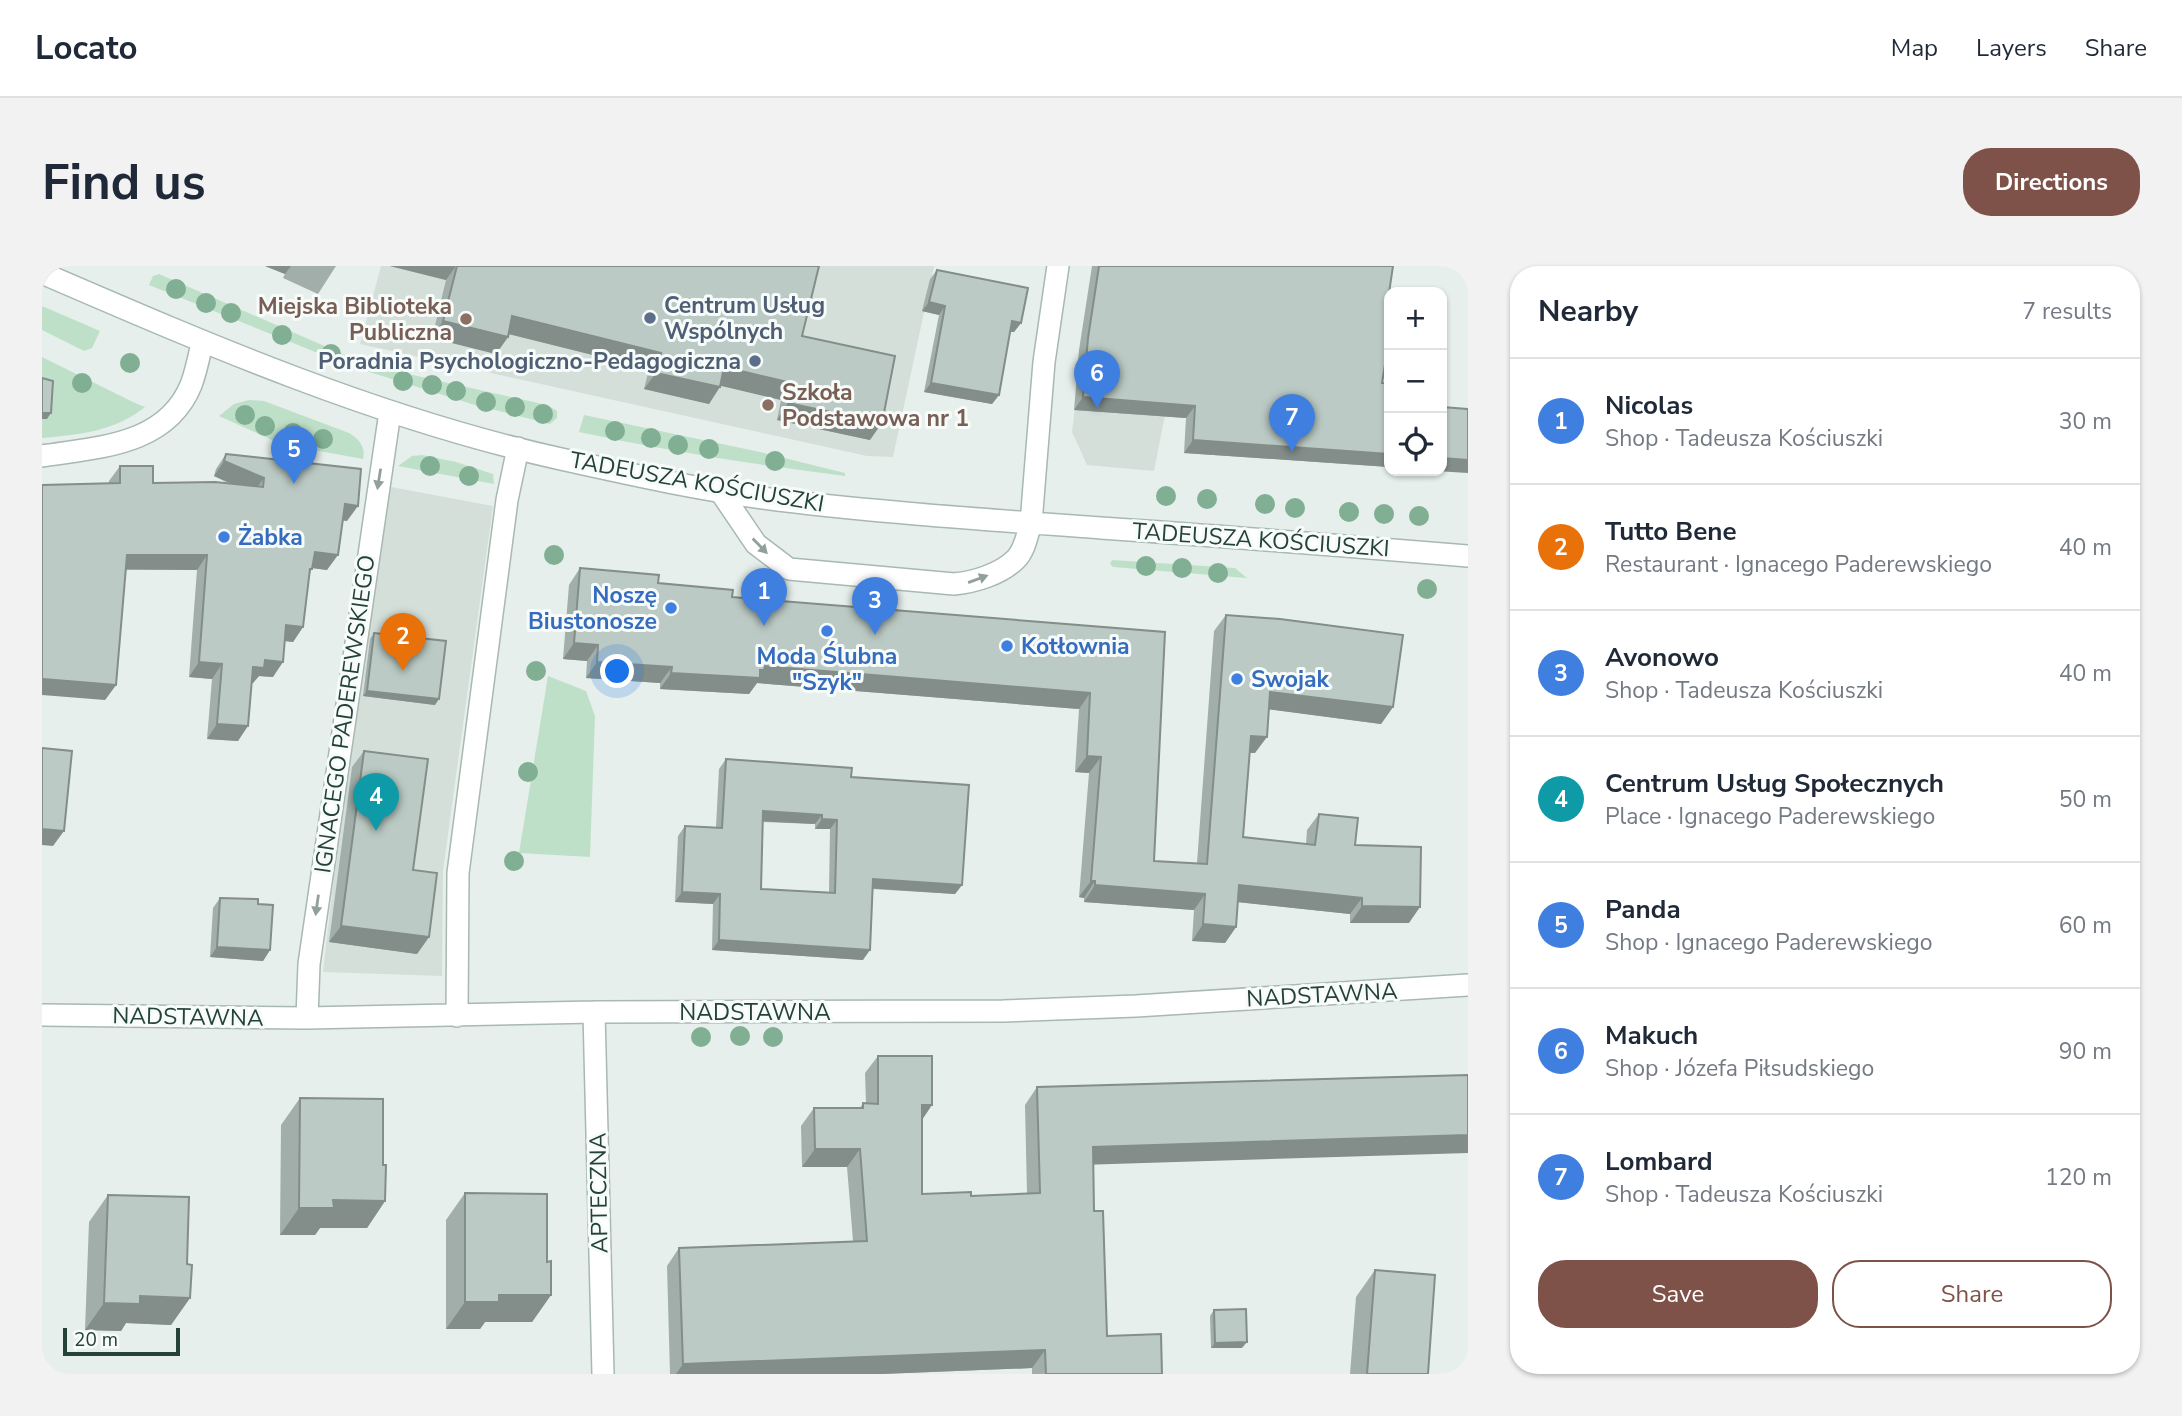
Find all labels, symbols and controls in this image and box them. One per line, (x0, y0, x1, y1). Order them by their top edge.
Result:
text: Locato (35, 26, 137, 71)
text: Map (1891, 32, 1938, 64)
text: Layers (1976, 32, 2047, 64)
text: Share (2085, 32, 2147, 64)
button: Directions (1963, 148, 2140, 216)
text: Find us (42, 149, 206, 216)
map controls (1384, 287, 1447, 476)
button: + (1384, 287, 1447, 350)
place label: Centrum Usług Wspólnych (664, 290, 825, 347)
place label: Miejska Biblioteka Publiczna (258, 291, 452, 348)
text: Nearby (1538, 291, 1638, 332)
text: 7 results (2022, 296, 2112, 327)
marker: Centrum Usług Wspólnych (642, 310, 658, 326)
marker: Miejska Biblioteka Publiczna (458, 311, 474, 327)
place label: Poradnia Psychologiczno-Pedagogiczna (318, 346, 741, 377)
pin: 6 (1074, 350, 1120, 408)
button: − (1384, 350, 1447, 413)
marker: Poradnia Psychologiczno-Pedagogiczna (747, 353, 763, 369)
place label: Szkoła Podstawowa nr 1 (782, 377, 969, 434)
text: Nicolas (1605, 388, 1693, 423)
pin: 7 (1269, 394, 1315, 452)
marker: Szkoła Podstawowa nr 1 (760, 397, 776, 413)
text: 1 (1554, 406, 1568, 437)
text: 30 m (2059, 406, 2112, 437)
button: locate (1384, 413, 1447, 476)
text: Shop · Tadeusza Kościuszki (1605, 423, 1883, 454)
pin: 5 (271, 426, 317, 484)
street label: TADEUSZA KOŚCIUSZKI (568, 444, 826, 520)
one-way arrow (373, 468, 384, 490)
text: Tutto Bene (1605, 514, 1737, 549)
street label: TADEUSZA KOŚCIUSZKI (1131, 516, 1391, 564)
place label: Żabka (238, 522, 303, 553)
marker: Żabka (216, 529, 232, 545)
text: 2 (1554, 532, 1568, 563)
text: 40 m (2059, 532, 2112, 563)
one-way arrow (752, 537, 768, 554)
text: Restaurant · Ignacego Paderewskiego (1605, 549, 1992, 580)
street label: IGNACEGO PADEREWSKIEGO (307, 553, 383, 875)
pin: 1 (741, 568, 787, 626)
one-way arrow (967, 573, 988, 584)
pin: 3 (852, 577, 898, 635)
place label: Noszę Biustonosze (528, 580, 657, 637)
marker: Noszę Biustonosze (663, 600, 679, 616)
pin: 2 (380, 613, 426, 671)
marker: Moda Ślubna "Szyk" (819, 623, 835, 639)
place label: Kotłownia (1021, 631, 1130, 662)
marker: Kotłownia (999, 638, 1015, 654)
text: Avonowo (1605, 640, 1719, 675)
place label: Moda Ślubna "Szyk" (757, 641, 897, 698)
your location (600, 654, 634, 688)
text: 3 (1554, 658, 1568, 689)
text: 40 m (2059, 658, 2112, 689)
place label: Swojak (1251, 664, 1330, 695)
marker: Swojak (1229, 671, 1245, 687)
text: Shop · Tadeusza Kościuszki (1605, 675, 1883, 706)
text: Centrum Usług Społecznych (1605, 766, 1944, 801)
pin: 4 (353, 773, 399, 831)
text: 4 (1554, 784, 1568, 815)
text: 50 m (2059, 784, 2112, 815)
text: Place · Ignacego Paderewskiego (1605, 801, 1935, 832)
text: Panda (1605, 892, 1681, 927)
one-way arrow (311, 894, 322, 916)
text: 5 (1554, 910, 1568, 941)
text: 60 m (2059, 910, 2112, 941)
text: Shop · Ignacego Paderewskiego (1605, 927, 1932, 958)
street label: NADSTAWNA (1246, 976, 1399, 1014)
street label: NADSTAWNA (679, 997, 831, 1028)
street label: NADSTAWNA (112, 1000, 264, 1034)
text: Makuch (1605, 1018, 1698, 1053)
text: 6 (1554, 1036, 1568, 1067)
text: 90 m (2059, 1036, 2112, 1067)
text: Shop · Józefa Piłsudskiego (1605, 1053, 1874, 1084)
street label: APTECZNA (582, 1132, 616, 1254)
text: Lombard (1605, 1144, 1713, 1179)
text: 7 (1554, 1162, 1568, 1193)
text: 120 m (2045, 1162, 2112, 1193)
text: Shop · Tadeusza Kościuszki (1605, 1179, 1883, 1210)
button: Save (1538, 1260, 1818, 1328)
button: Share (1832, 1260, 2112, 1328)
scale bar (63, 1325, 180, 1357)
text: 20 m (74, 1327, 118, 1353)

